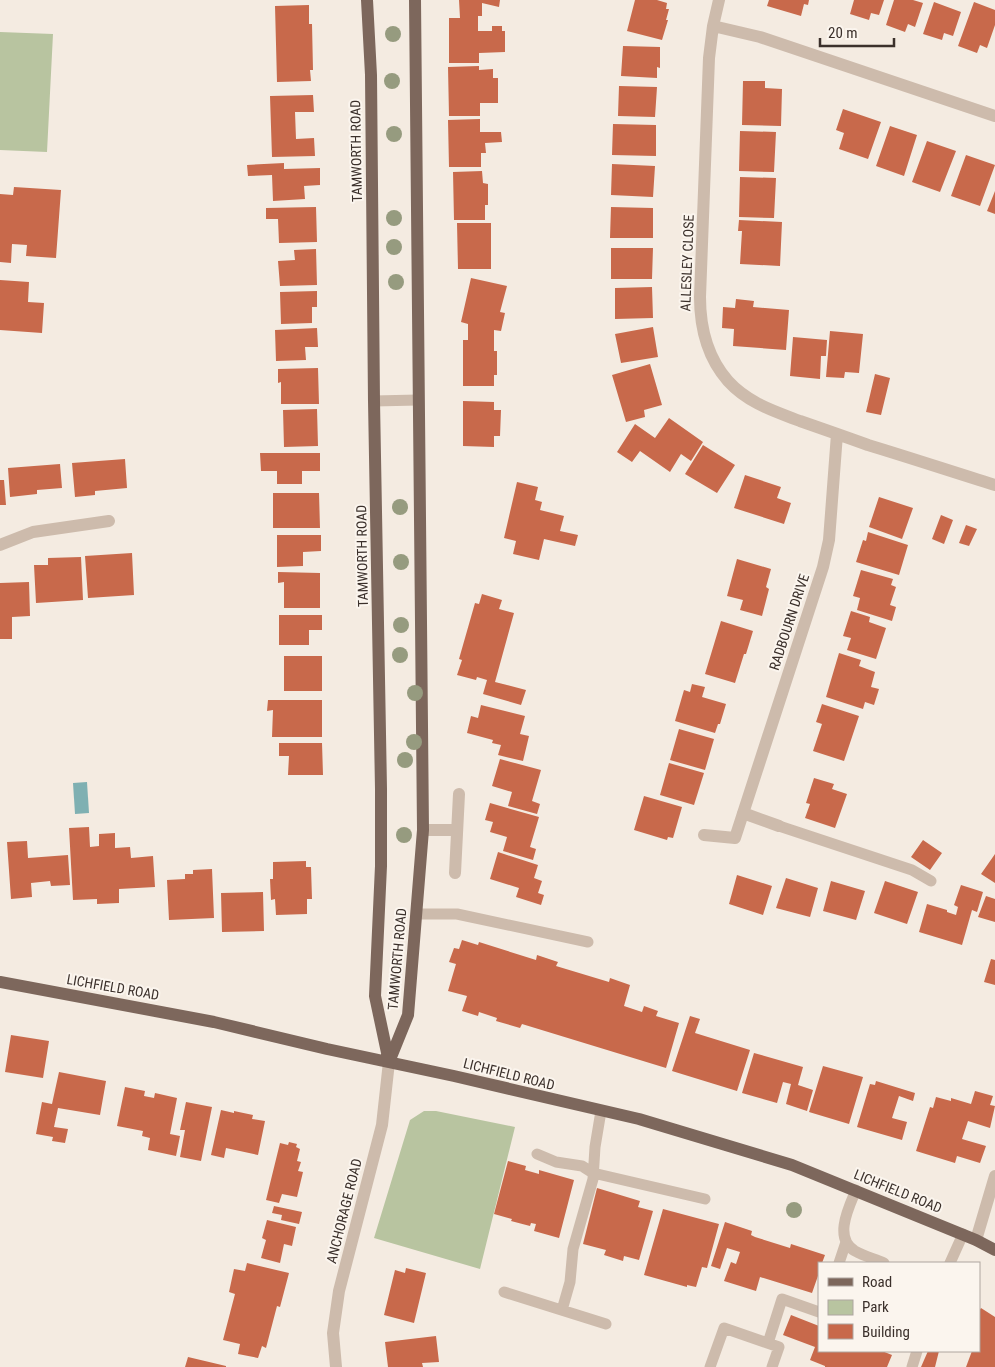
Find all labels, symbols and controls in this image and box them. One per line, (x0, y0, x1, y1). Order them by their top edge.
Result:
scale bar (820, 15, 894, 47)
text: 20 m (828, 24, 858, 42)
street label: TAMWORTH ROAD (347, 100, 365, 202)
street label: ALLESLEY CLOSE (677, 214, 697, 312)
street label: TAMWORTH ROAD (353, 505, 371, 607)
street label: RADBOURN DRIVE (766, 572, 812, 672)
street label: TAMWORTH ROAD (385, 907, 409, 1011)
street label: LICHFIELD ROAD (66, 971, 160, 1003)
street label: LICHFIELD ROAD (462, 1055, 556, 1093)
street label: ANCHORAGE ROAD (323, 1157, 365, 1265)
street label: LICHFIELD ROAD (852, 1166, 944, 1216)
legend (818, 1262, 980, 1352)
text: Road (862, 1273, 892, 1291)
text: Park (862, 1298, 889, 1316)
text: Building (862, 1323, 910, 1341)

